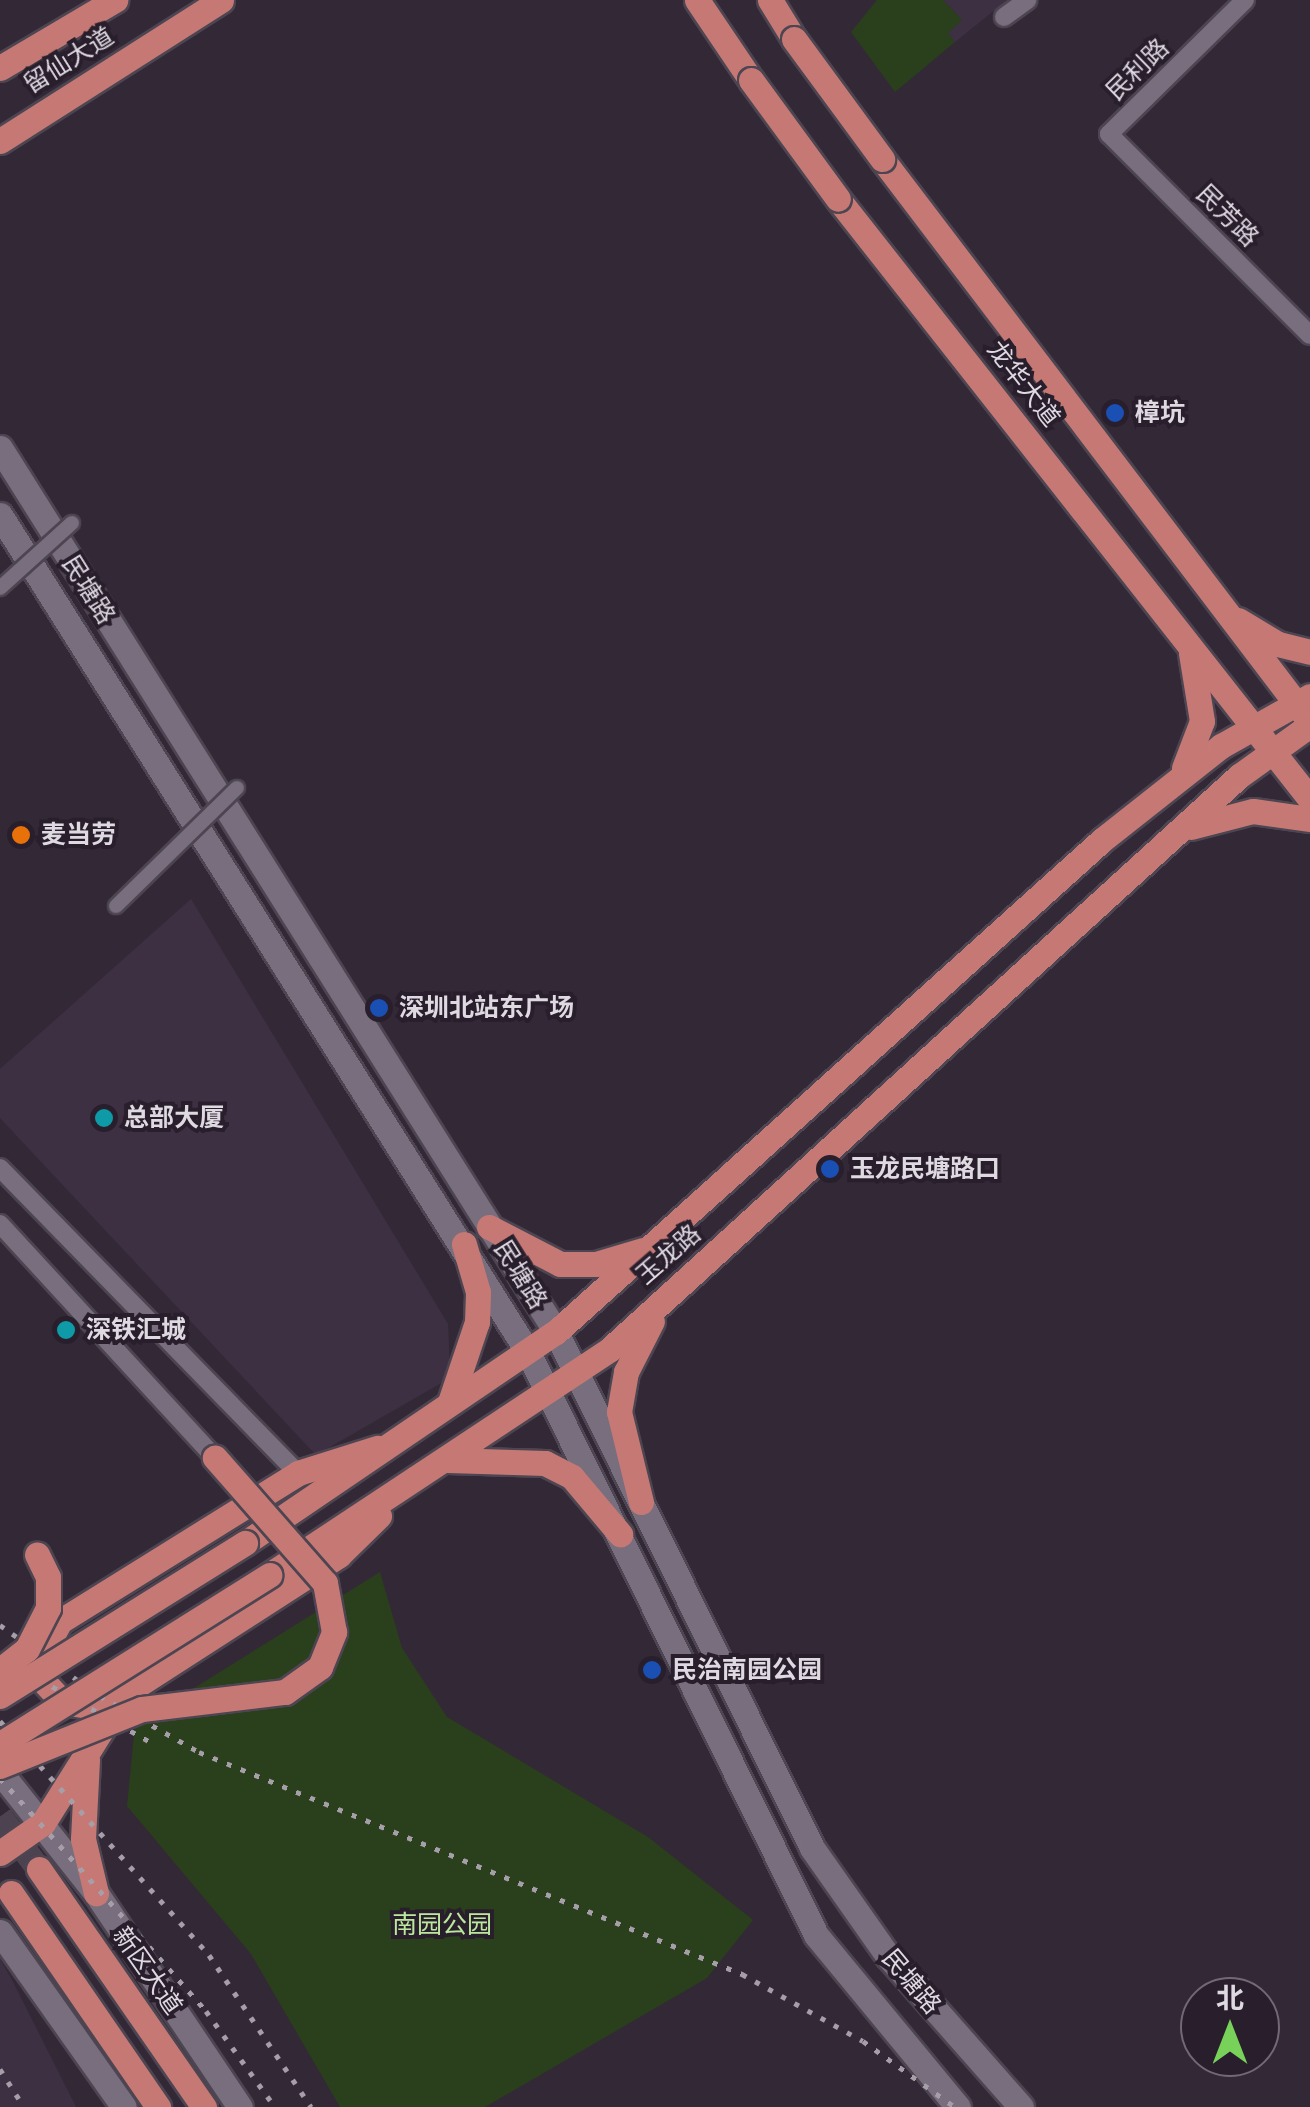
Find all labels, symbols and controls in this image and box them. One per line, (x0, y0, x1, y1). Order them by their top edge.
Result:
street label: 留仙大道 (19, 22, 119, 100)
street label: 民利路 (1101, 33, 1175, 107)
street label: 民芳路 (1190, 179, 1264, 253)
street label: 龙华大道 (980, 335, 1066, 433)
place label: 樟坑 (1135, 398, 1185, 428)
marker: 樟坑 (1104, 402, 1126, 424)
street label: 民塘路 (55, 550, 121, 630)
place label: 麦当劳 (41, 820, 116, 850)
marker: 麦当劳 (10, 824, 32, 846)
place label: 深圳北站东广场 (399, 993, 574, 1023)
marker: 深圳北站东广场 (368, 997, 390, 1019)
place label: 总部大厦 (124, 1103, 224, 1133)
marker: 总部大厦 (93, 1107, 115, 1129)
place label: 玉龙民塘路口 (850, 1154, 1000, 1184)
marker: 玉龙民塘路口 (819, 1158, 841, 1180)
street label: 玉龙路 (631, 1219, 707, 1291)
street label: 民塘路 (487, 1235, 553, 1315)
place label: 深铁汇城 (86, 1315, 186, 1345)
marker: 深铁汇城 (55, 1319, 77, 1341)
place label: 民治南园公园 (672, 1655, 822, 1685)
marker: 民治南园公园 (641, 1659, 663, 1681)
park label: 南园公园 (392, 1910, 492, 1940)
street label: 新区大道 (106, 1921, 188, 2021)
street label: 民塘路 (875, 1944, 947, 2020)
north arrow (1180, 1977, 1280, 2077)
text: 北 (1216, 1982, 1244, 2015)

